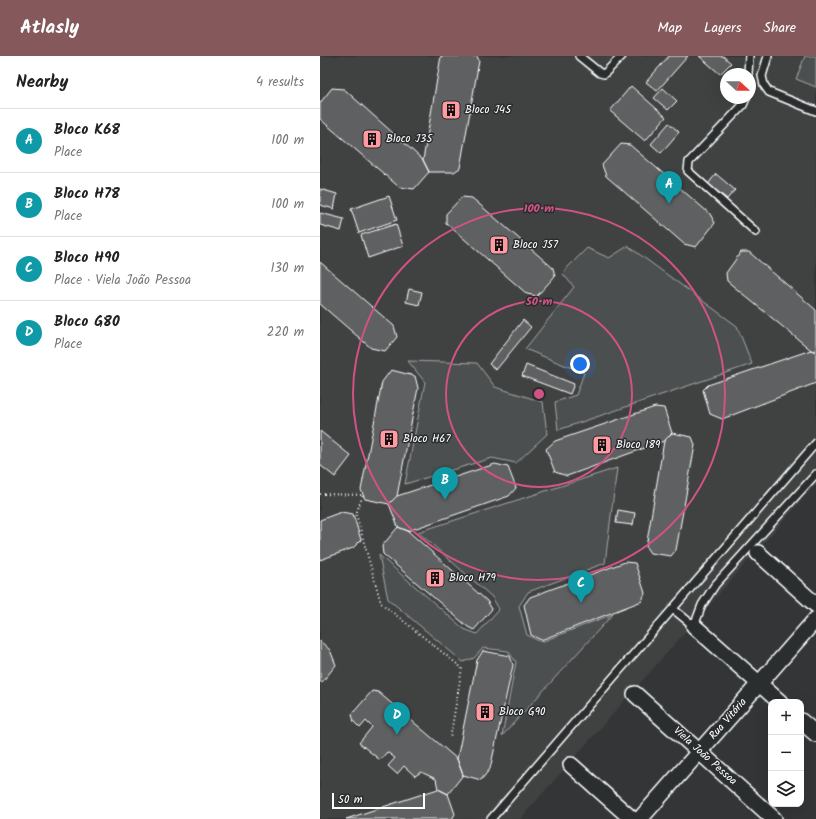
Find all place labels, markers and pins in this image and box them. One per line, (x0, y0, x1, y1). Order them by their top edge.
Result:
building icon: Bloco J45 (440, 99, 462, 121)
place label: Bloco J45 (465, 101, 512, 119)
building icon: Bloco J35 (361, 128, 383, 150)
place label: Bloco J35 (386, 130, 433, 148)
pin: A (656, 171, 682, 204)
building icon: Bloco J57 (488, 234, 510, 256)
place label: Bloco J57 (513, 236, 559, 254)
centre of rings (532, 387, 546, 401)
building icon: Bloco H67 (378, 428, 400, 450)
place label: Bloco H67 (403, 430, 451, 448)
building icon: Bloco I89 (591, 434, 613, 456)
place label: Bloco I89 (616, 436, 661, 454)
pin: B (432, 467, 458, 500)
building icon: Bloco H79 (424, 567, 446, 589)
place label: Bloco H79 (449, 569, 496, 587)
pin: C (568, 570, 594, 603)
building icon: Bloco G90 (474, 701, 496, 723)
pin: D (384, 702, 410, 735)
place label: Bloco G90 (499, 703, 546, 721)

